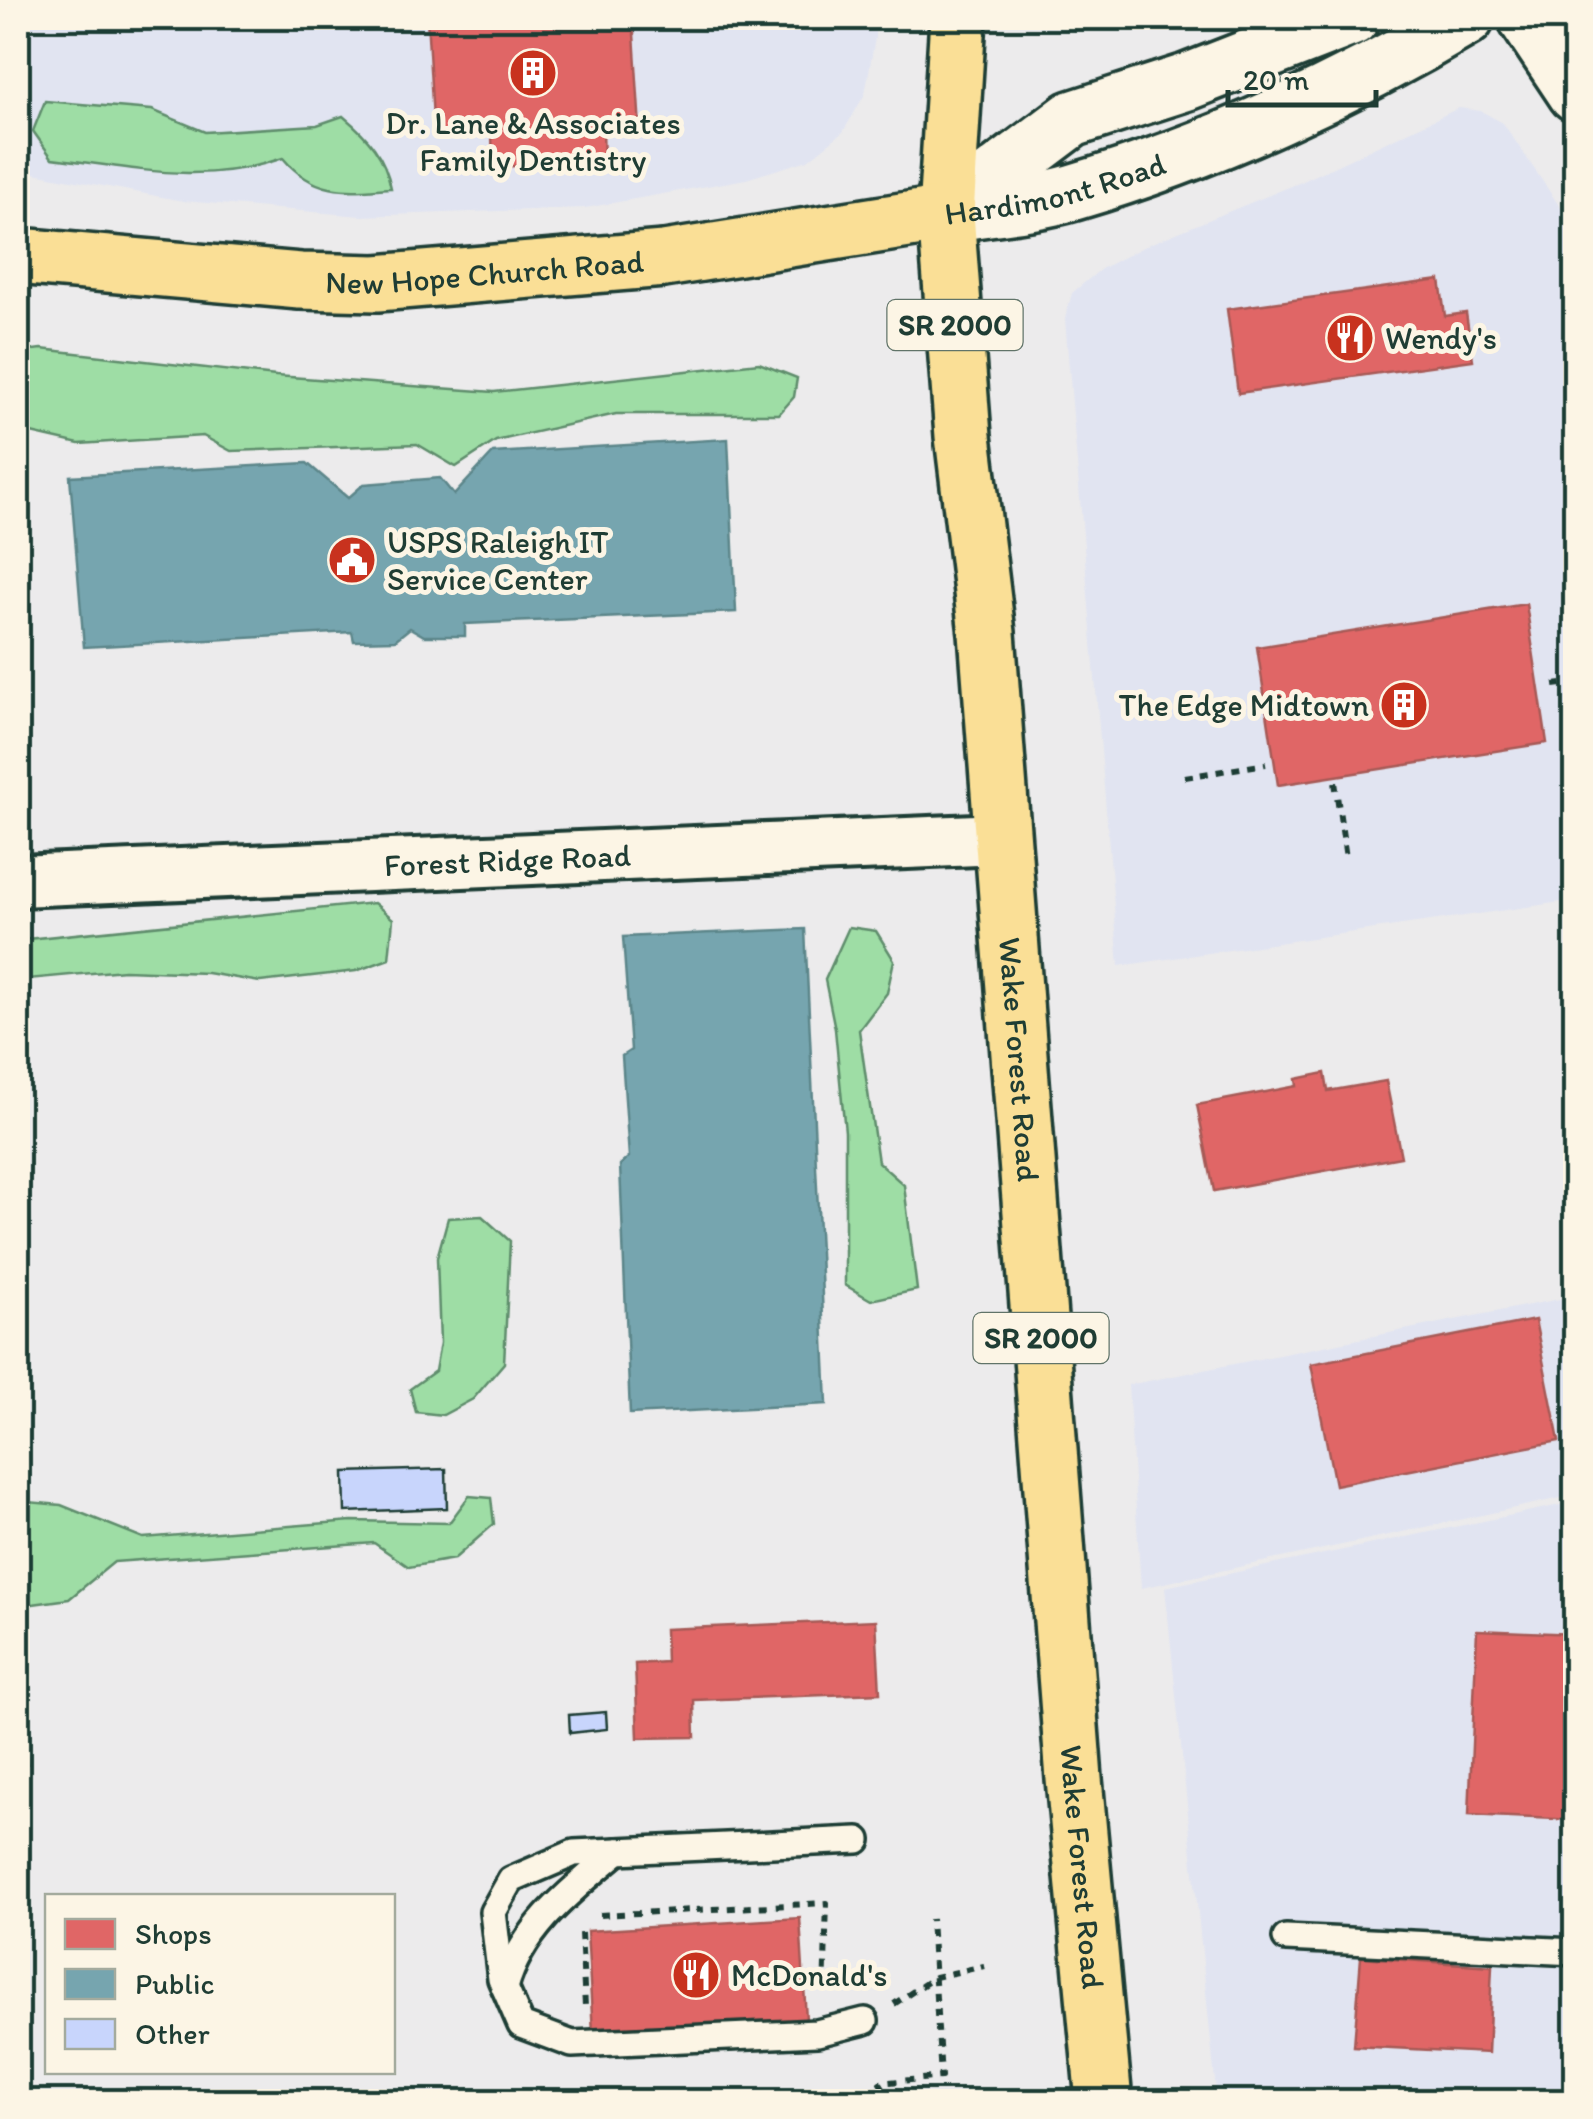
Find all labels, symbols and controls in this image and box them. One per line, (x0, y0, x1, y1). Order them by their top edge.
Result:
scale bar (1228, 45, 1376, 107)
building icon: Dr. Lane & Associates Family Dentistry (507, 47, 559, 99)
text: 20 m (1243, 61, 1309, 98)
place label: Dr. Lane & Associates Family Dentistry (385, 104, 681, 179)
street label: Hardimont Road (942, 144, 1171, 233)
street label: New Hope Church Road (325, 242, 646, 302)
road number: SR 2000 (888, 300, 1022, 350)
restaurant icon: Wendy's (1324, 312, 1376, 364)
place label: Wendy's (1385, 319, 1497, 357)
place label: USPS Raleigh IT Service Center (387, 523, 608, 598)
public building icon: USPS Raleigh IT Service Center (326, 534, 378, 586)
building icon: The Edge Midtown (1378, 679, 1430, 731)
place label: The Edge Midtown (1119, 686, 1369, 724)
street label: Forest Ridge Road (383, 836, 632, 884)
street label: Wake Forest Road (991, 936, 1048, 1183)
road number: SR 2000 (974, 1313, 1108, 1363)
street label: Wake Forest Road (1052, 1743, 1112, 1991)
legend (45, 1894, 395, 2074)
text: Shops (135, 1915, 212, 1952)
restaurant icon: McDonald's (670, 1949, 722, 2001)
place label: McDonald's (731, 1956, 888, 1994)
text: Public (135, 1965, 215, 2002)
text: Other (135, 2015, 210, 2052)

